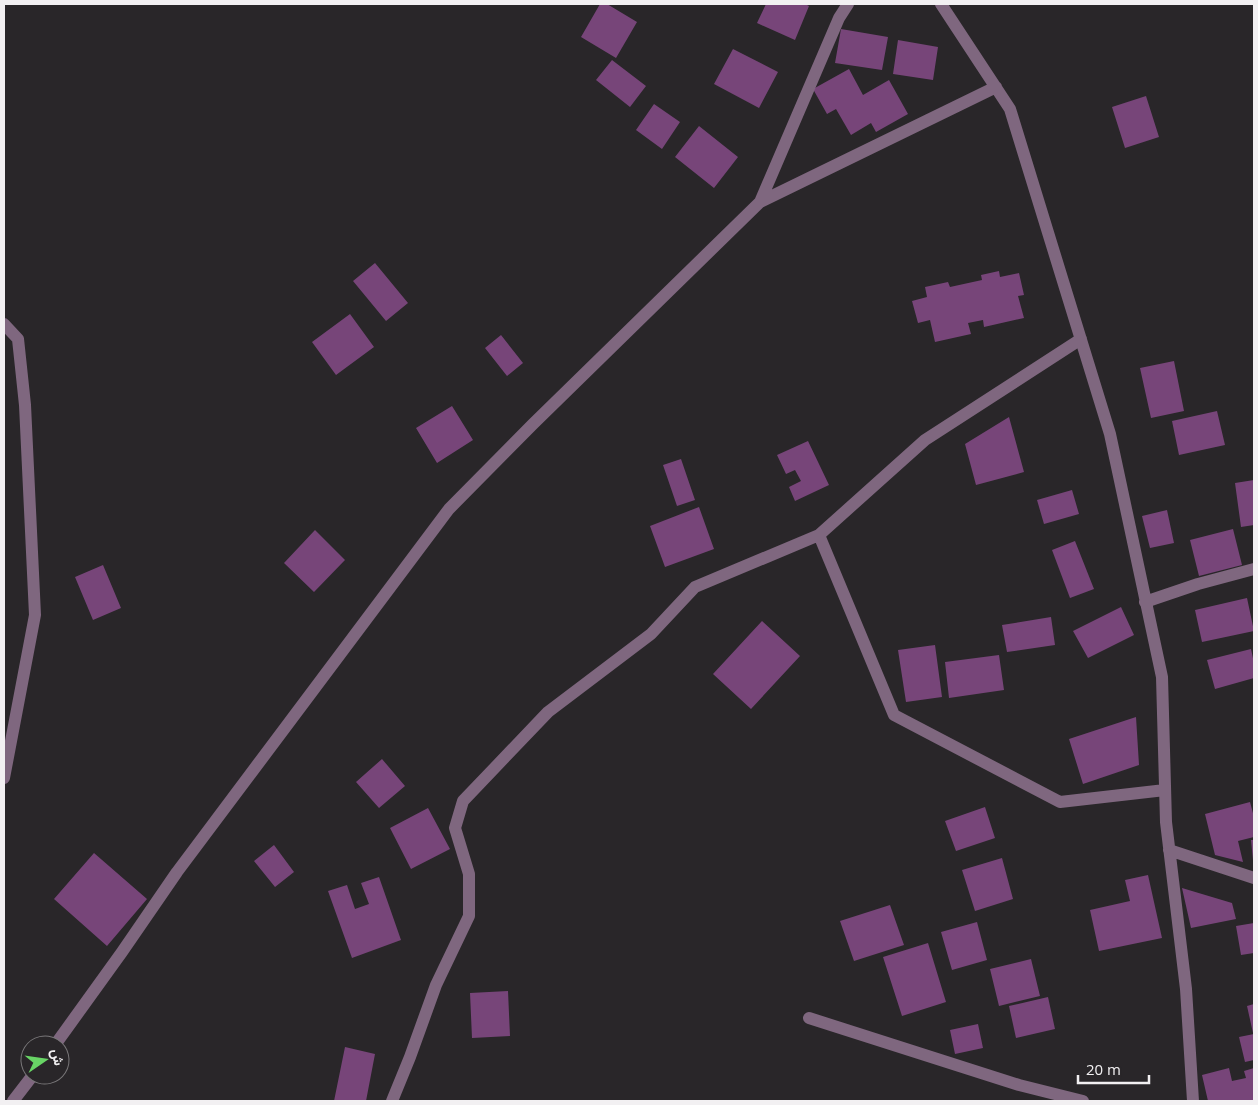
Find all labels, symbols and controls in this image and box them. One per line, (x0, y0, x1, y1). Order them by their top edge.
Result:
north arrow (20, 1035, 70, 1085)
text: ش (47, 1047, 69, 1067)
scale bar (1078, 1052, 1149, 1084)
text: 20 m (1086, 1059, 1121, 1079)

